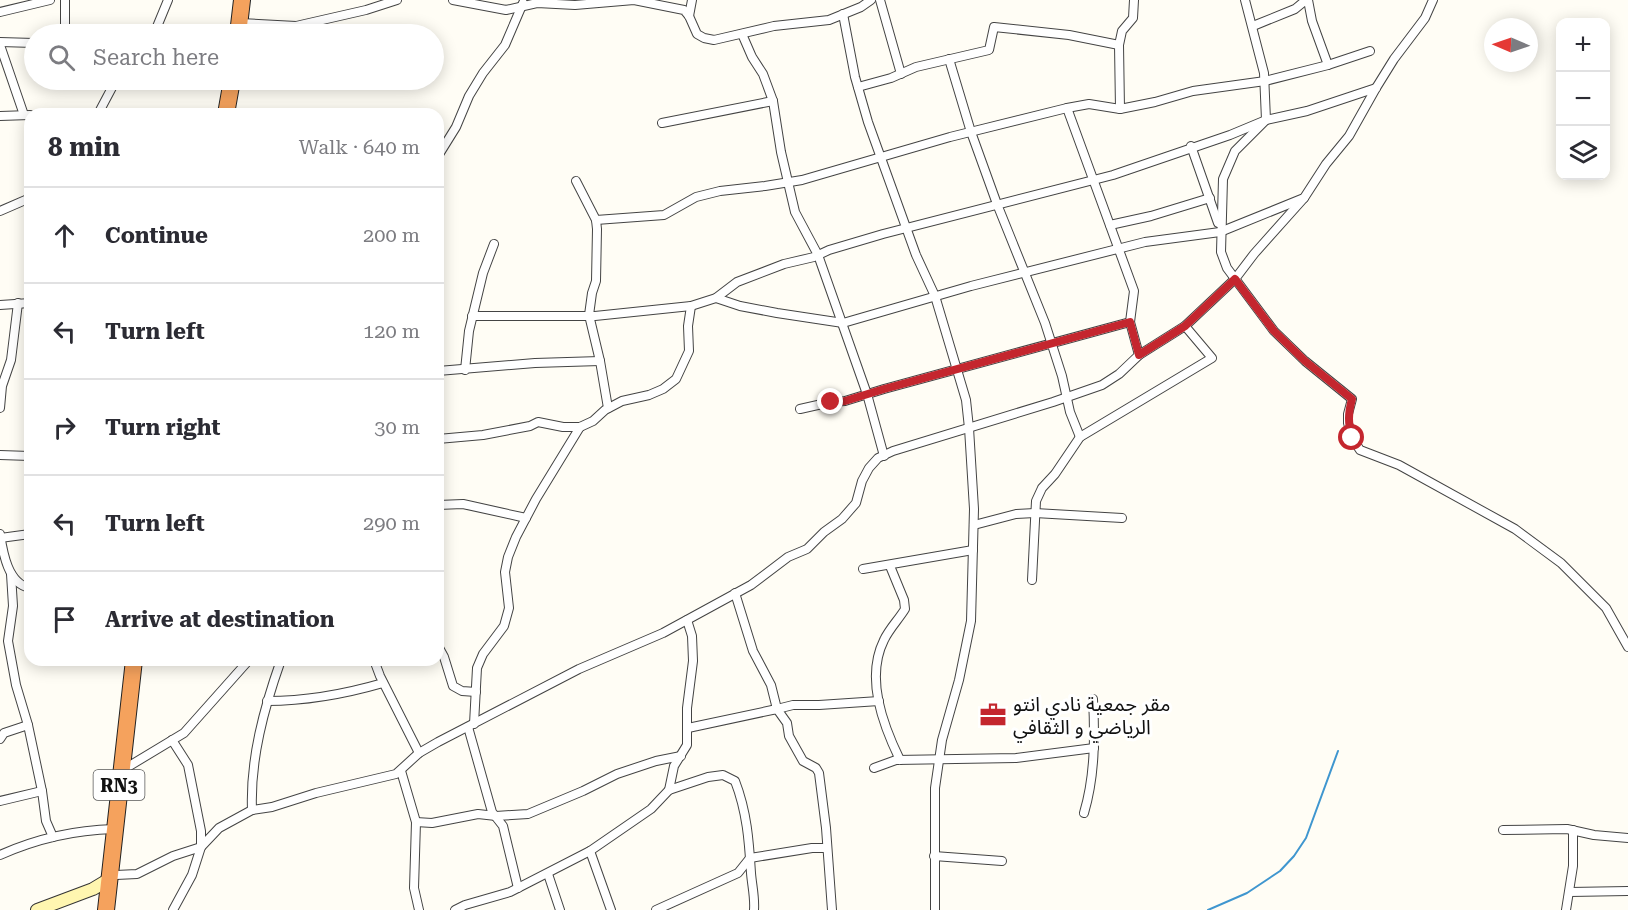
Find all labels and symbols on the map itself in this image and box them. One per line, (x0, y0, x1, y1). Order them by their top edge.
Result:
north arrow (1484, 18, 1538, 72)
route end (817, 388, 843, 414)
route start (1338, 424, 1364, 450)
place label: مقر جمعية نادي انتو الرياضي و الثقافي (1013, 692, 1170, 743)
office icon: مقر جمعية نادي انتو الرياضي و الثقافي (978, 700, 1008, 730)
road number: RN3 (94, 770, 144, 800)

